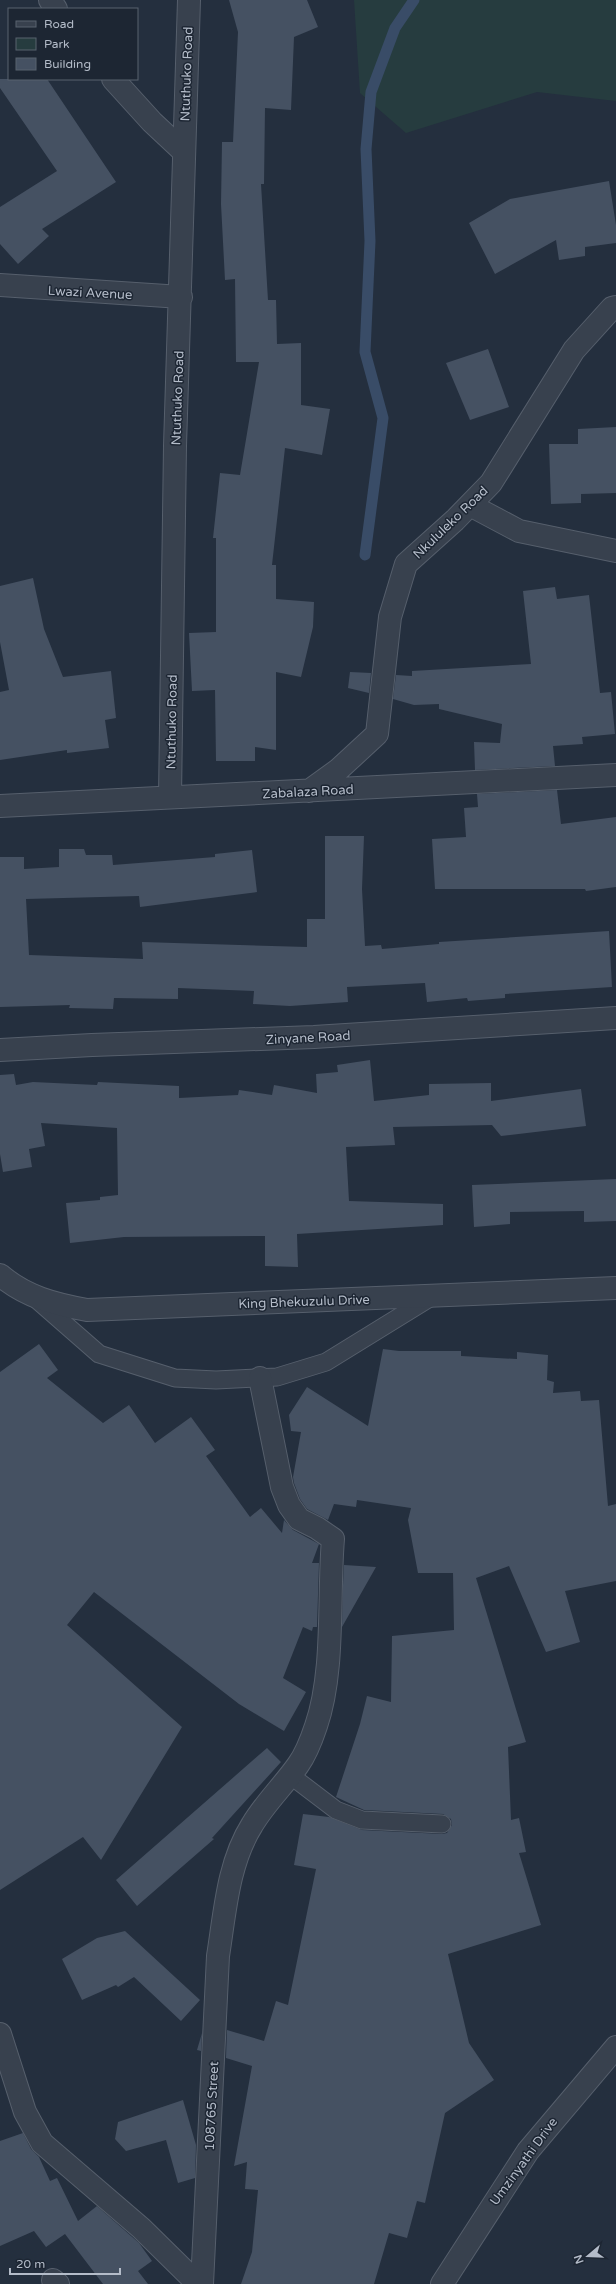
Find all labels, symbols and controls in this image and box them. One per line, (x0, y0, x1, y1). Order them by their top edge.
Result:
legend (8, 8, 138, 80)
text: Road (44, 17, 74, 31)
street label: Ntuthuko Road (177, 26, 197, 122)
text: Park (44, 37, 70, 51)
text: Building (44, 57, 91, 71)
street label: Lwazi Avenue (47, 283, 133, 303)
street label: Ntuthuko Road (168, 350, 188, 446)
street label: Nkululeko Road (410, 483, 491, 563)
street label: Ntuthuko Road (163, 674, 181, 770)
street label: Zabalaza Road (262, 782, 354, 802)
street label: Zinyane Road (265, 1028, 351, 1048)
street label: King Bhekuzulu Drive (238, 1292, 370, 1312)
street label: 108765 Street (202, 2061, 222, 2151)
street label: Umzinyathi Drive (487, 2115, 561, 2209)
north arrow (568, 2236, 608, 2276)
scale bar (10, 2250, 120, 2276)
text: N (571, 2253, 587, 2265)
text: 20 m (16, 2257, 45, 2271)

